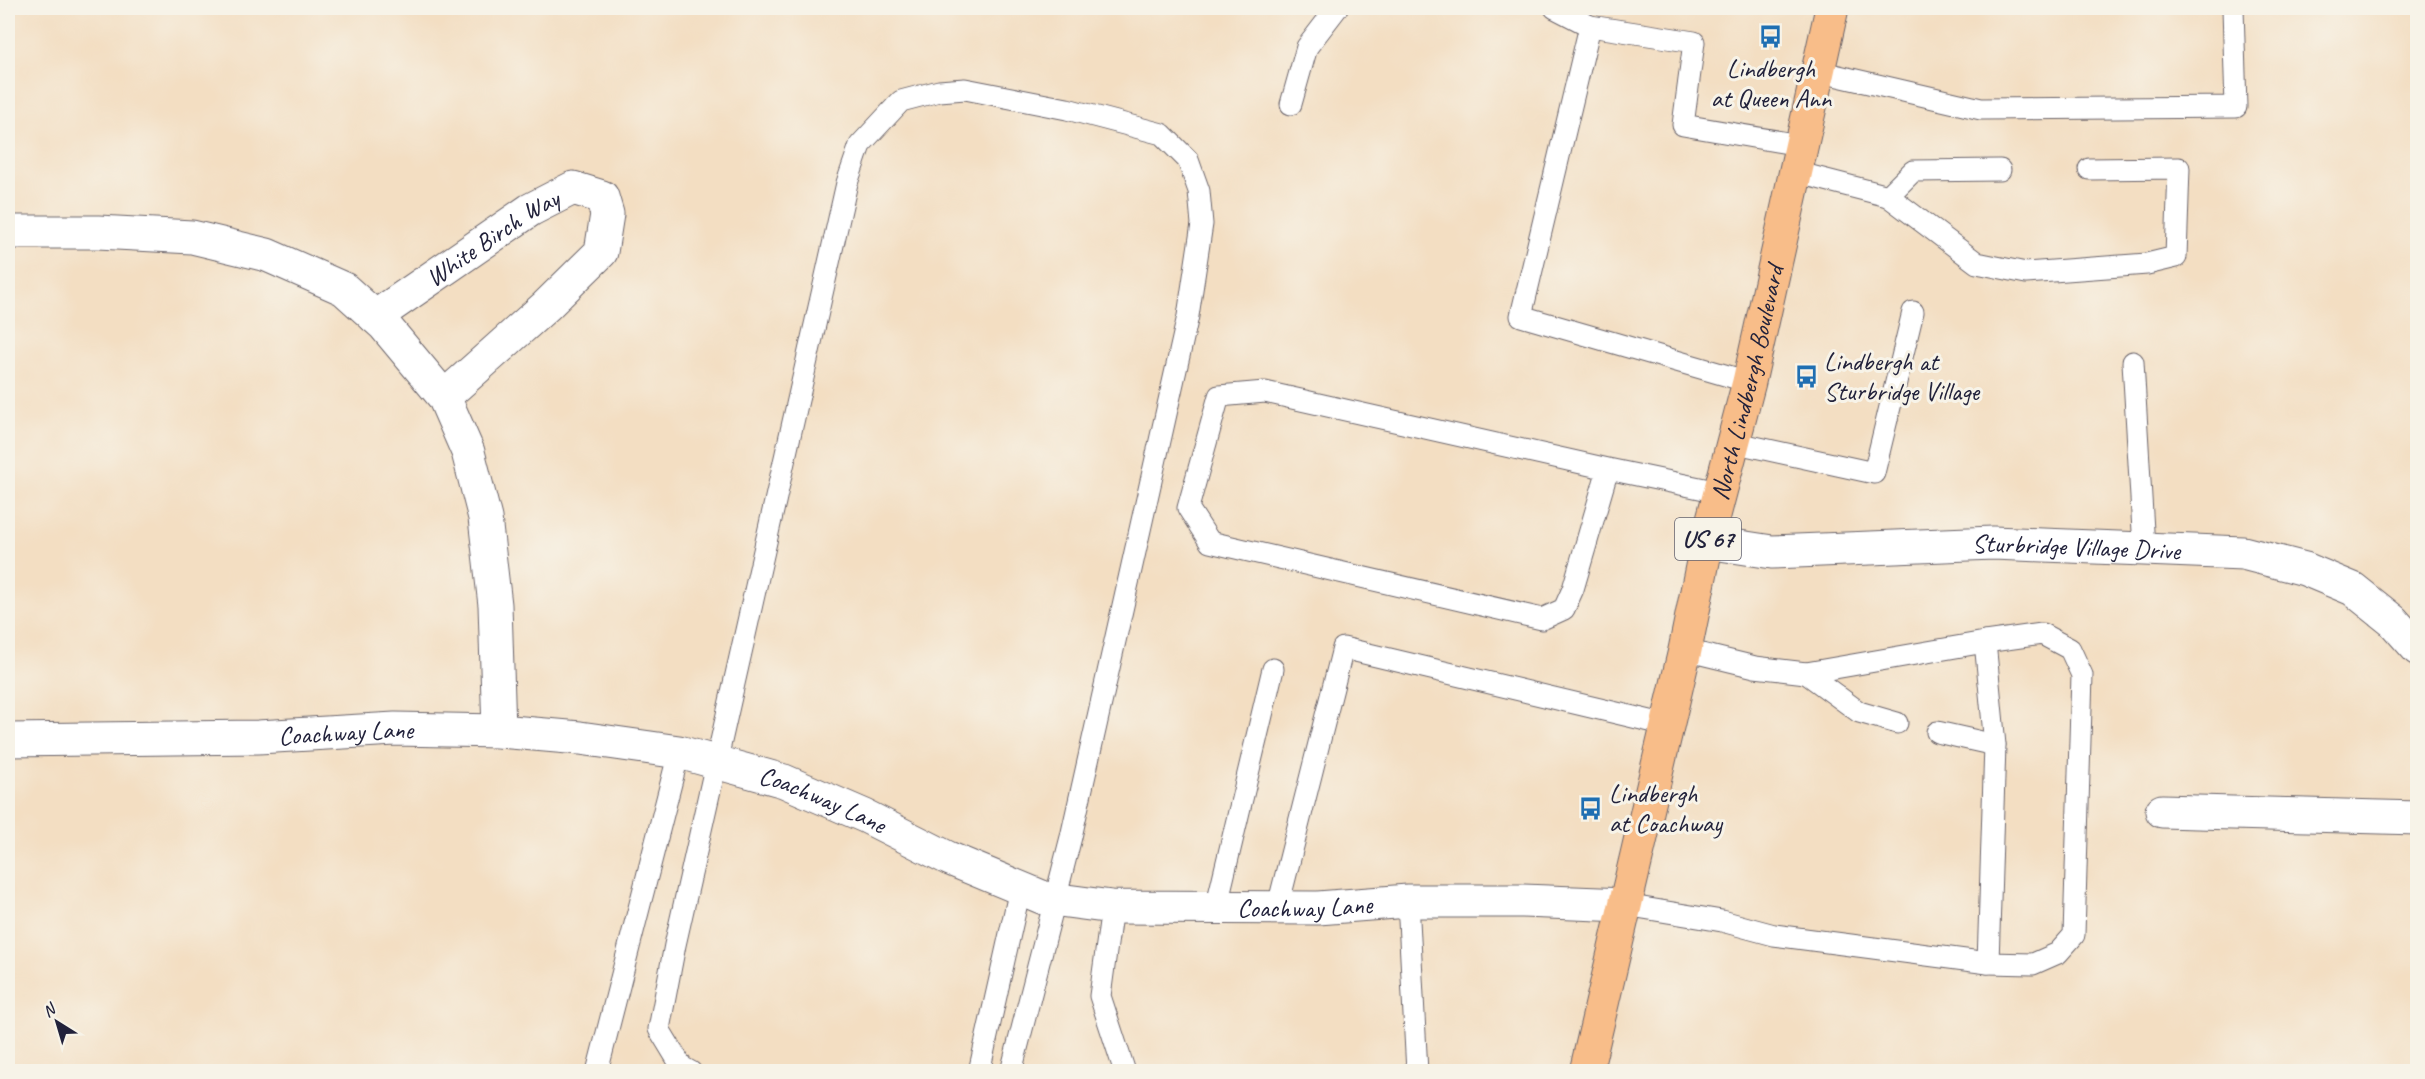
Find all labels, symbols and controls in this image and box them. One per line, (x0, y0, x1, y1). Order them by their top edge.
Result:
bus stop icon: Lindbergh at Queen Ann (1758, 24, 1784, 50)
place label: Lindbergh at Queen Ann (1711, 52, 1832, 115)
street label: White Birch Way (420, 181, 567, 294)
street label: North Lindbergh Boulevard (1703, 259, 1792, 503)
place label: Lindbergh at Sturbridge Village (1824, 345, 1981, 408)
bus stop icon: Lindbergh at Sturbridge Village (1793, 363, 1819, 389)
road number: US 67 (1675, 518, 1741, 560)
street label: Sturbridge Village Drive (1971, 527, 2182, 568)
street label: Coachway Lane (278, 713, 415, 753)
street label: Coachway Lane (755, 759, 893, 842)
place label: Lindbergh at Coachway (1609, 777, 1724, 840)
bus stop icon: Lindbergh at Coachway (1578, 795, 1604, 821)
street label: Coachway Lane (1237, 888, 1375, 925)
north arrow (27, 992, 87, 1052)
text: N (39, 998, 61, 1022)

